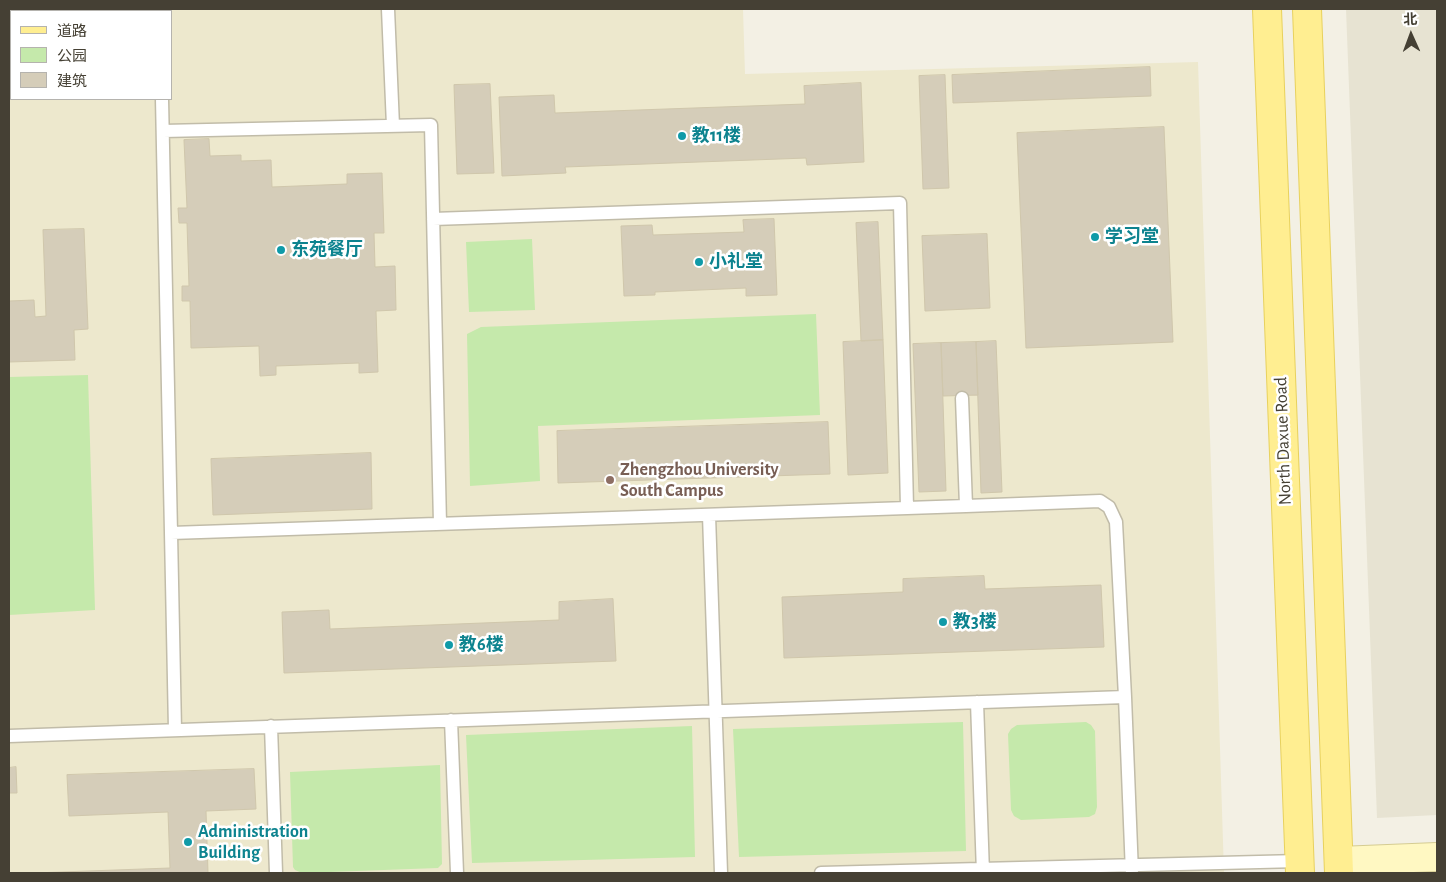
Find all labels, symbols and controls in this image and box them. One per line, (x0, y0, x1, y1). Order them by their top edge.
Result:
legend (10, 10, 172, 100)
north arrow (1386, 10, 1436, 60)
text: 北 (1403, 13, 1418, 27)
text: 道路 (57, 24, 87, 39)
text: 公园 (57, 49, 87, 64)
text: 建筑 (57, 74, 87, 89)
place label: 教11楼 (692, 125, 741, 147)
marker: 教11楼 (676, 130, 688, 142)
place label: 学习堂 (1105, 226, 1159, 248)
marker: 学习堂 (1089, 231, 1101, 243)
place label: 东苑餐厅 (291, 239, 363, 261)
marker: 东苑餐厅 (275, 244, 287, 256)
place label: 小礼堂 (709, 251, 763, 273)
marker: 小礼堂 (693, 256, 705, 268)
street label: North Daxue Road (1270, 376, 1296, 506)
place label: Zhengzhou University South Campus (620, 459, 779, 502)
marker: Zhengzhou University South Campus (604, 474, 616, 486)
place label: 教3楼 (953, 611, 997, 633)
marker: 教3楼 (937, 616, 949, 628)
place label: 教6楼 (459, 634, 504, 656)
marker: 教6楼 (443, 639, 455, 651)
place label: Administration Building (198, 821, 308, 864)
marker: Administration Building (182, 836, 194, 848)

